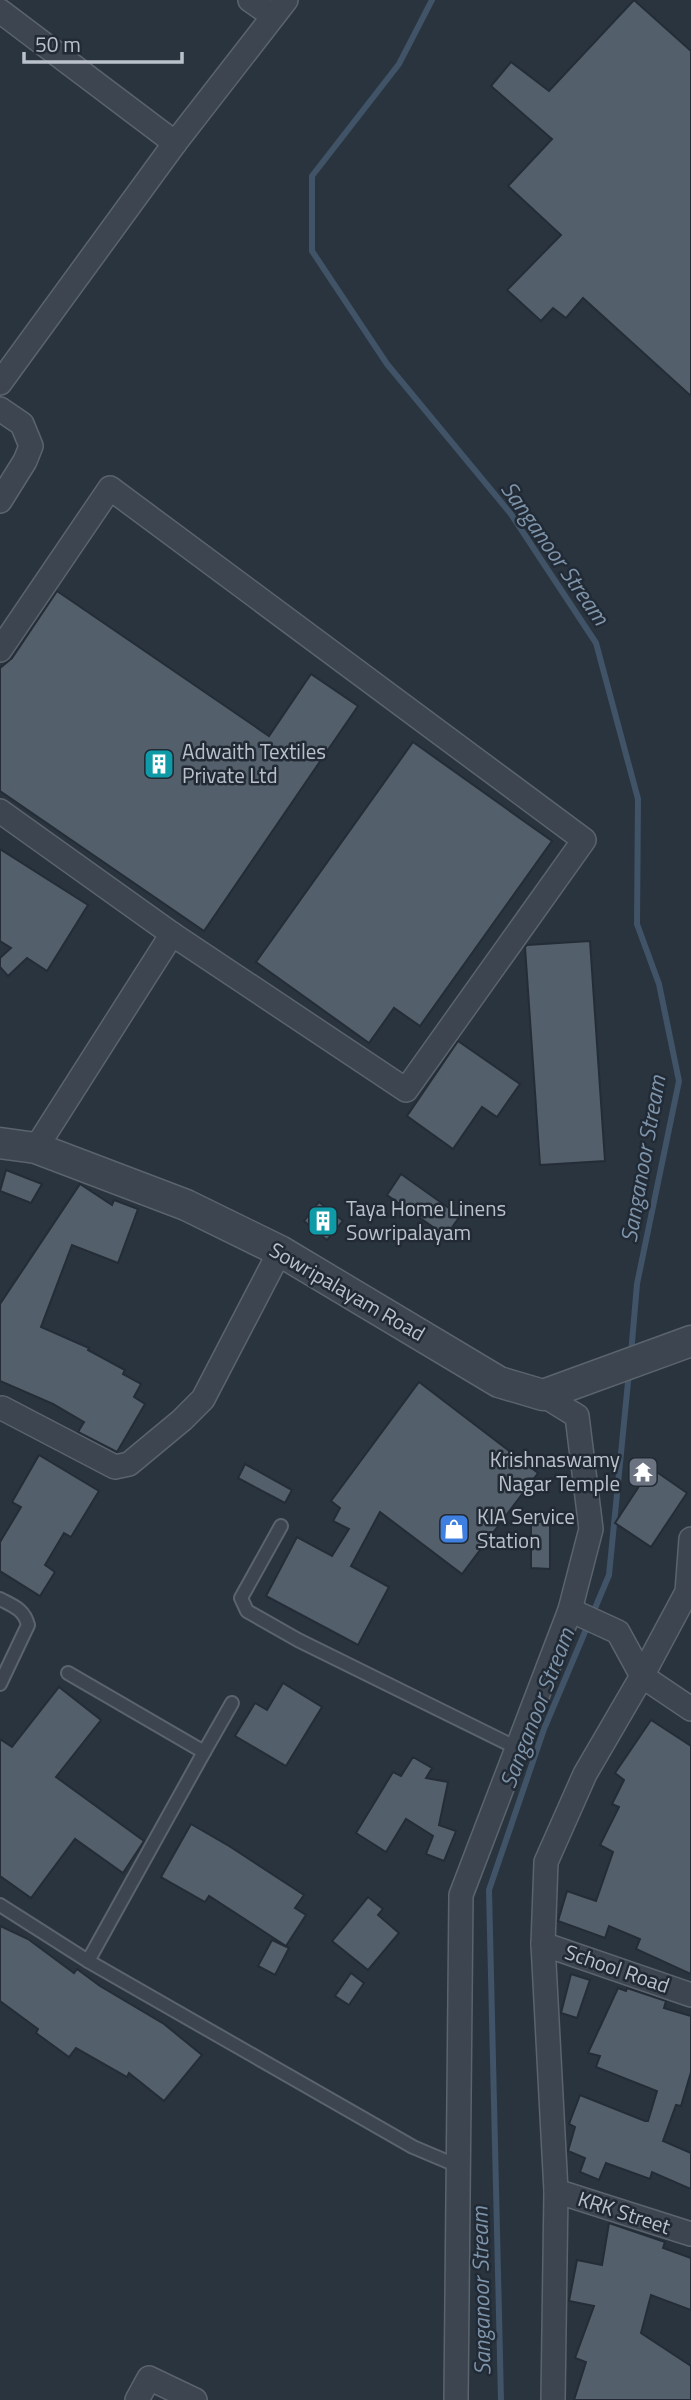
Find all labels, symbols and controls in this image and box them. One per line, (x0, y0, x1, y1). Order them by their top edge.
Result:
scale bar (24, 21, 182, 65)
text: 50 m (35, 28, 81, 60)
water label: Sanganoor Stream (493, 474, 619, 633)
place label: Adwaith Textiles Private Ltd (182, 735, 326, 791)
building icon: Adwaith Textiles Private Ltd (142, 747, 176, 781)
water label: Sanganoor Stream (611, 1072, 675, 1245)
place label: Taya Home Linens Sowripalayam (346, 1192, 506, 1248)
building icon: Taya Home Linens Sowripalayam (306, 1204, 340, 1238)
street label: Sowripalayam Road (264, 1233, 431, 1349)
place label: Krishnaswamy Nagar Temple (490, 1443, 620, 1499)
temple icon: Krishnaswamy Nagar Temple (626, 1455, 660, 1489)
place label: KIA Service Station (477, 1500, 575, 1556)
shop icon: KIA Service Station (437, 1512, 471, 1546)
water label: Sanganoor Stream (490, 1622, 584, 1793)
street label: School Road (561, 1935, 674, 2001)
street label: KRK Street (574, 2182, 675, 2242)
water label: Sanganoor Stream (462, 2205, 499, 2376)

